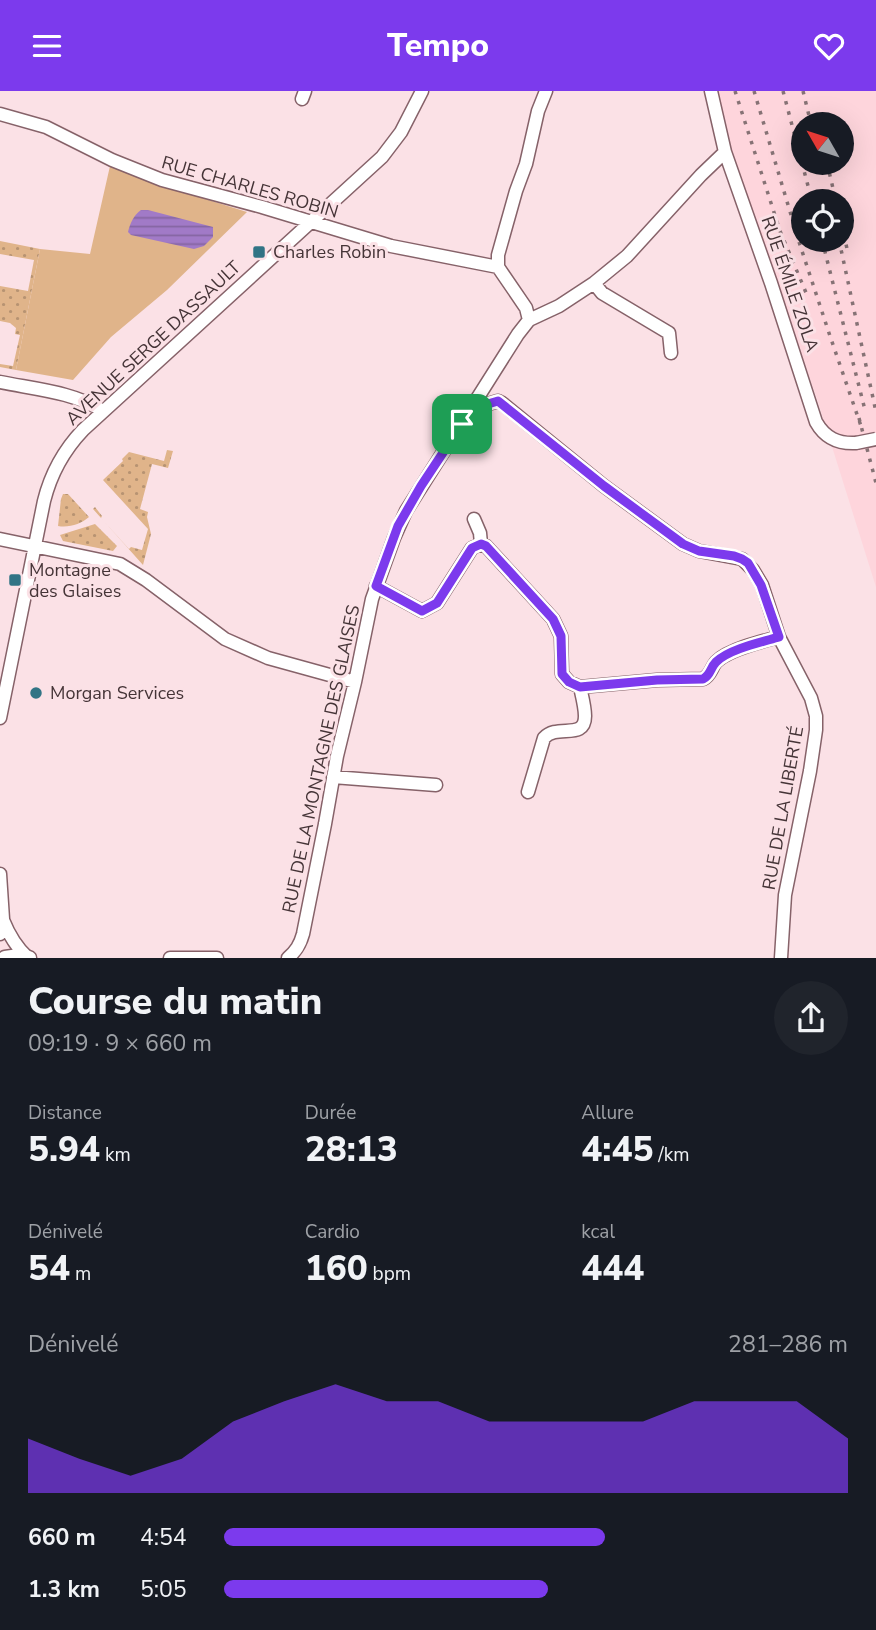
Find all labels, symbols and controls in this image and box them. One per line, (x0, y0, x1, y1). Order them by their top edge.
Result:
text: Tempo (387, 24, 489, 67)
icon: menu (28, 27, 66, 65)
icon: heart (810, 27, 848, 65)
north arrow (791, 112, 854, 175)
map controls (791, 112, 854, 252)
street label: RUE CHARLES ROBIN (159, 150, 341, 224)
button: locate (791, 189, 854, 252)
street label: RUE ÉMILE ZOLA (755, 213, 825, 355)
place label: Charles Robin (273, 240, 386, 264)
marker: Charles Robin (251, 244, 267, 260)
street label: AVENUE SERGE DASSAULT (60, 255, 246, 431)
pin (432, 394, 492, 454)
icon: arrive (443, 405, 481, 443)
place label: Montagne des Glaises (29, 558, 121, 603)
marker: Montagne des Glaises (7, 572, 23, 588)
street label: RUE DE LA MONTAGNE DES GLAISES (277, 603, 365, 915)
place label: Morgan Services (50, 681, 184, 705)
marker: Morgan Services (28, 685, 44, 701)
street label: RUE DE LA LIBERTÉ (757, 724, 809, 892)
text: Course du matin (28, 976, 322, 1027)
button: share (774, 981, 848, 1055)
text: 09:19 · 9 × 660 m (28, 1028, 212, 1059)
text: Distance (28, 1100, 102, 1126)
text: Durée (305, 1100, 356, 1126)
text: Allure (581, 1100, 634, 1126)
text: 5.94 (28, 1126, 100, 1173)
text: 28:13 (305, 1126, 398, 1173)
text: 4:45 (581, 1126, 653, 1173)
text: km (100, 1142, 131, 1168)
text: /km (653, 1142, 689, 1168)
text: Dénivelé (28, 1219, 103, 1245)
text: Cardio (305, 1219, 360, 1245)
text: kcal (581, 1219, 615, 1245)
text: 54 (28, 1245, 70, 1292)
text: 160 (305, 1245, 368, 1292)
text: 444 (581, 1245, 644, 1292)
text: m (70, 1261, 91, 1287)
text: bpm (368, 1261, 411, 1287)
text: Dénivelé (28, 1329, 119, 1360)
text: 281–286 m (728, 1329, 848, 1360)
text: 660 m (28, 1522, 96, 1553)
text: 4:54 (140, 1522, 187, 1553)
text: 1.3 km (28, 1574, 100, 1605)
text: 5:05 (140, 1574, 187, 1605)

